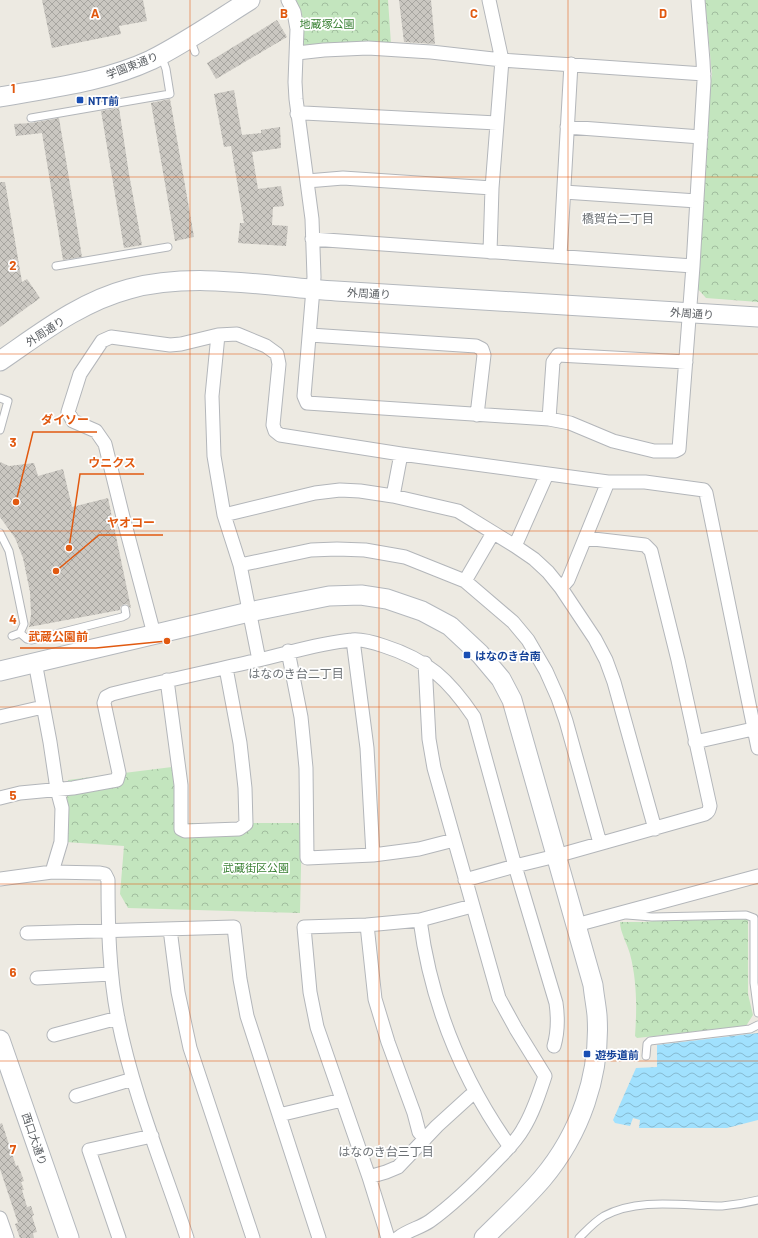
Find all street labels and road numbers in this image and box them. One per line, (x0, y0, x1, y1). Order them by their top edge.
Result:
street label: 学園東通り (104, 49, 160, 81)
street label: 外周通り (347, 285, 391, 301)
street label: 外周通り (670, 305, 714, 321)
street label: 外周通り (23, 314, 67, 348)
street label: 西口大通り (20, 1111, 50, 1167)

